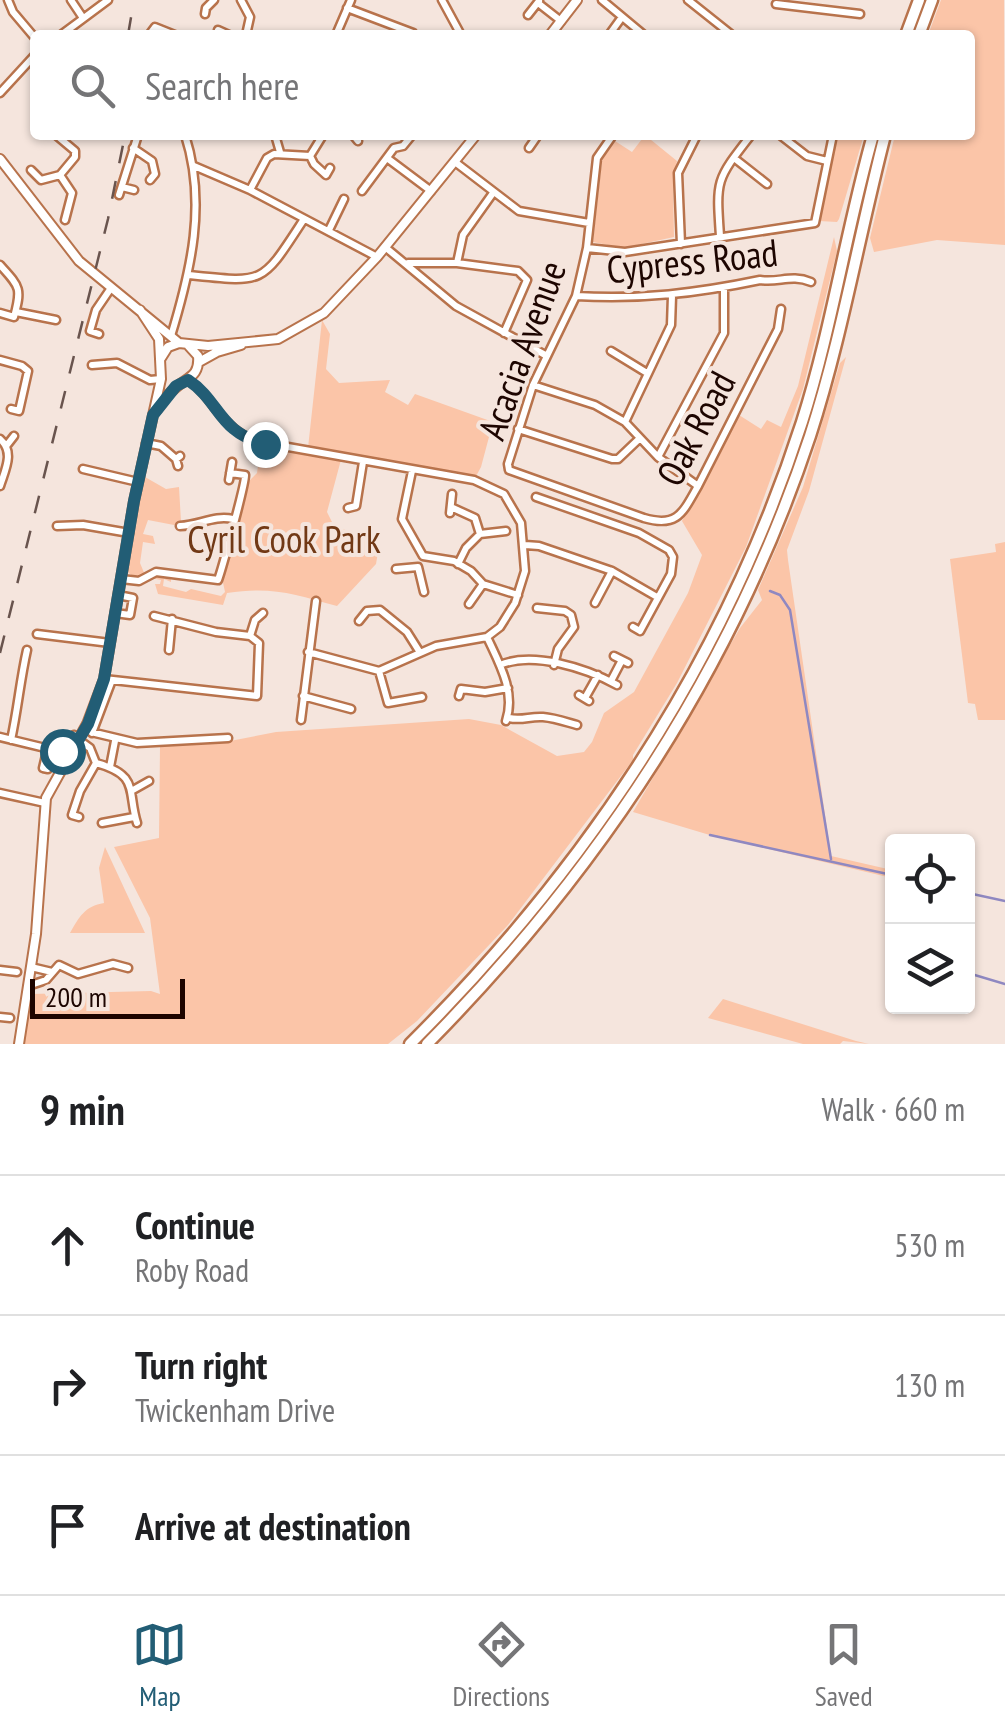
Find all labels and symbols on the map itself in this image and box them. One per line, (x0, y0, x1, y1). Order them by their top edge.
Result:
street label: Cypress Road (604, 227, 780, 293)
street label: Acacia Avenue (466, 254, 576, 446)
street label: Oak Road (645, 362, 745, 494)
route end (243, 422, 289, 468)
park label: Cyril Cook Park (187, 514, 381, 563)
route start (40, 729, 86, 775)
scale bar (30, 974, 185, 1018)

